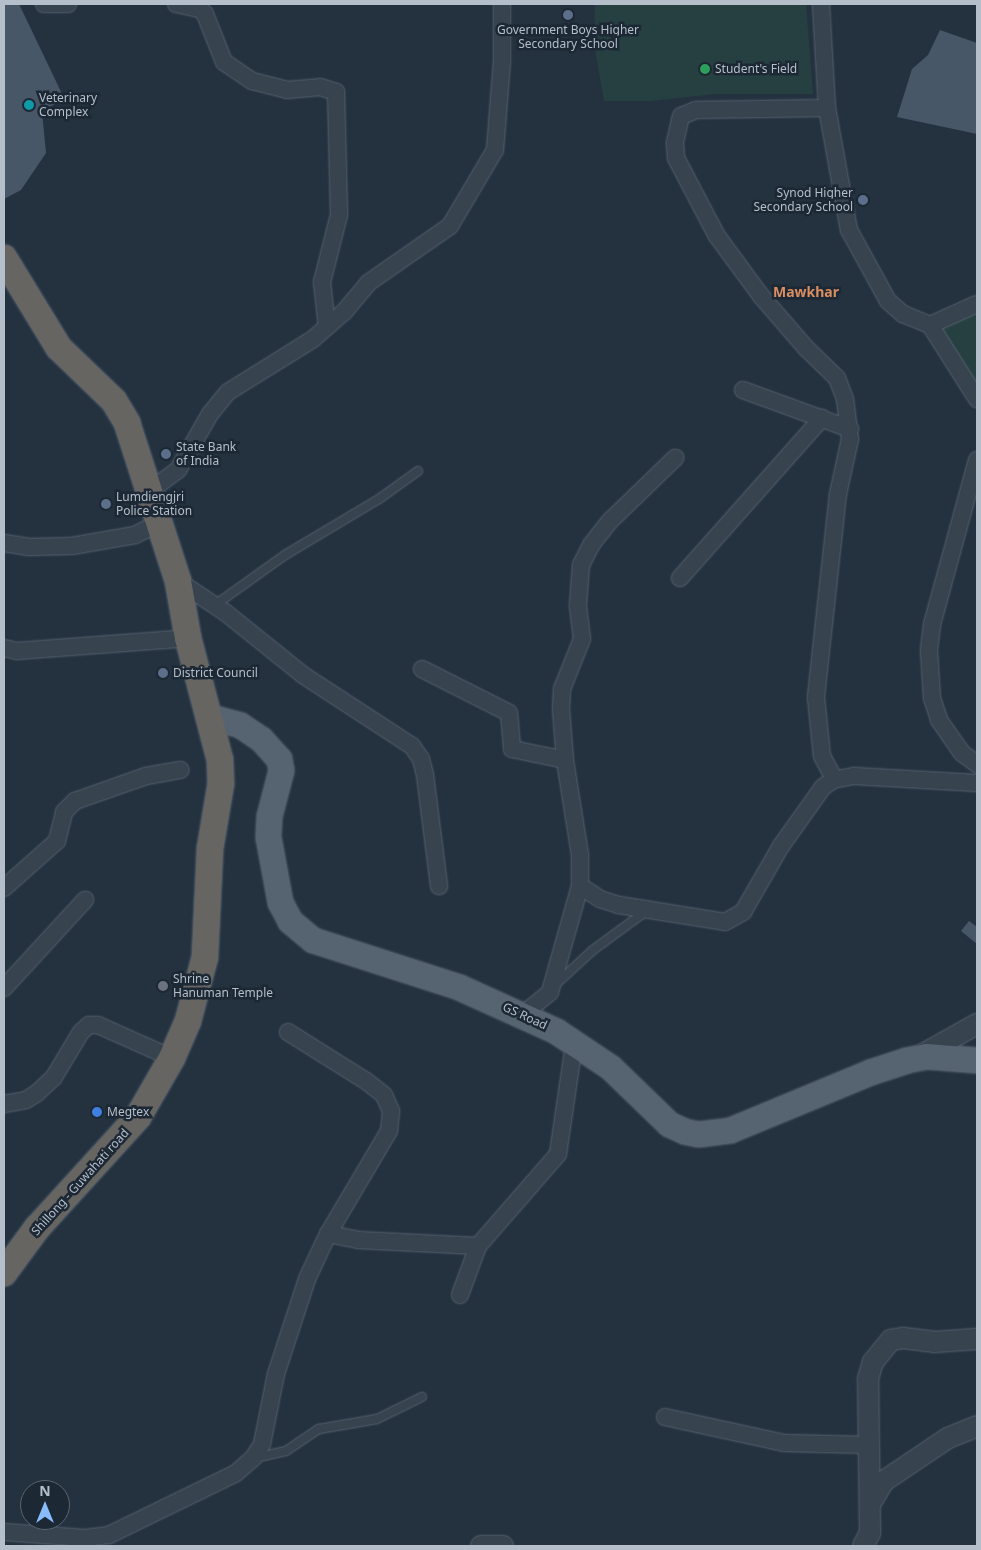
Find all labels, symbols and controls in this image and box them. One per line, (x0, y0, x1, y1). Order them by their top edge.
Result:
marker: Government Boys Higher Secondary School (562, 9, 574, 21)
place label: Government Boys Higher Secondary School (497, 23, 639, 51)
place label: Student's Field (715, 62, 797, 76)
marker: Student's Field (699, 63, 711, 75)
place label: Veterinary Complex (39, 91, 97, 119)
marker: Veterinary Complex (23, 99, 35, 111)
place label: Synod Higher Secondary School (754, 186, 853, 214)
marker: Synod Higher Secondary School (857, 194, 869, 206)
district label: Mawkhar (773, 284, 839, 300)
place label: State Bank of India (176, 440, 236, 468)
marker: State Bank of India (160, 448, 172, 460)
place label: Lumdiengjri Police Station (116, 490, 192, 518)
marker: Lumdiengjri Police Station (100, 498, 112, 510)
place label: District Council (173, 666, 258, 680)
marker: District Council (157, 667, 169, 679)
place label: Shrine Hanuman Temple (173, 972, 273, 1000)
marker: Shrine Hanuman Temple (157, 980, 169, 992)
street label: GS Road (501, 999, 549, 1033)
place label: Megtex (107, 1105, 149, 1119)
marker: Megtex (91, 1106, 103, 1118)
street label: Shillong - Guwahati road (28, 1126, 132, 1238)
north arrow (20, 1480, 70, 1530)
text: N (39, 1481, 51, 1500)

